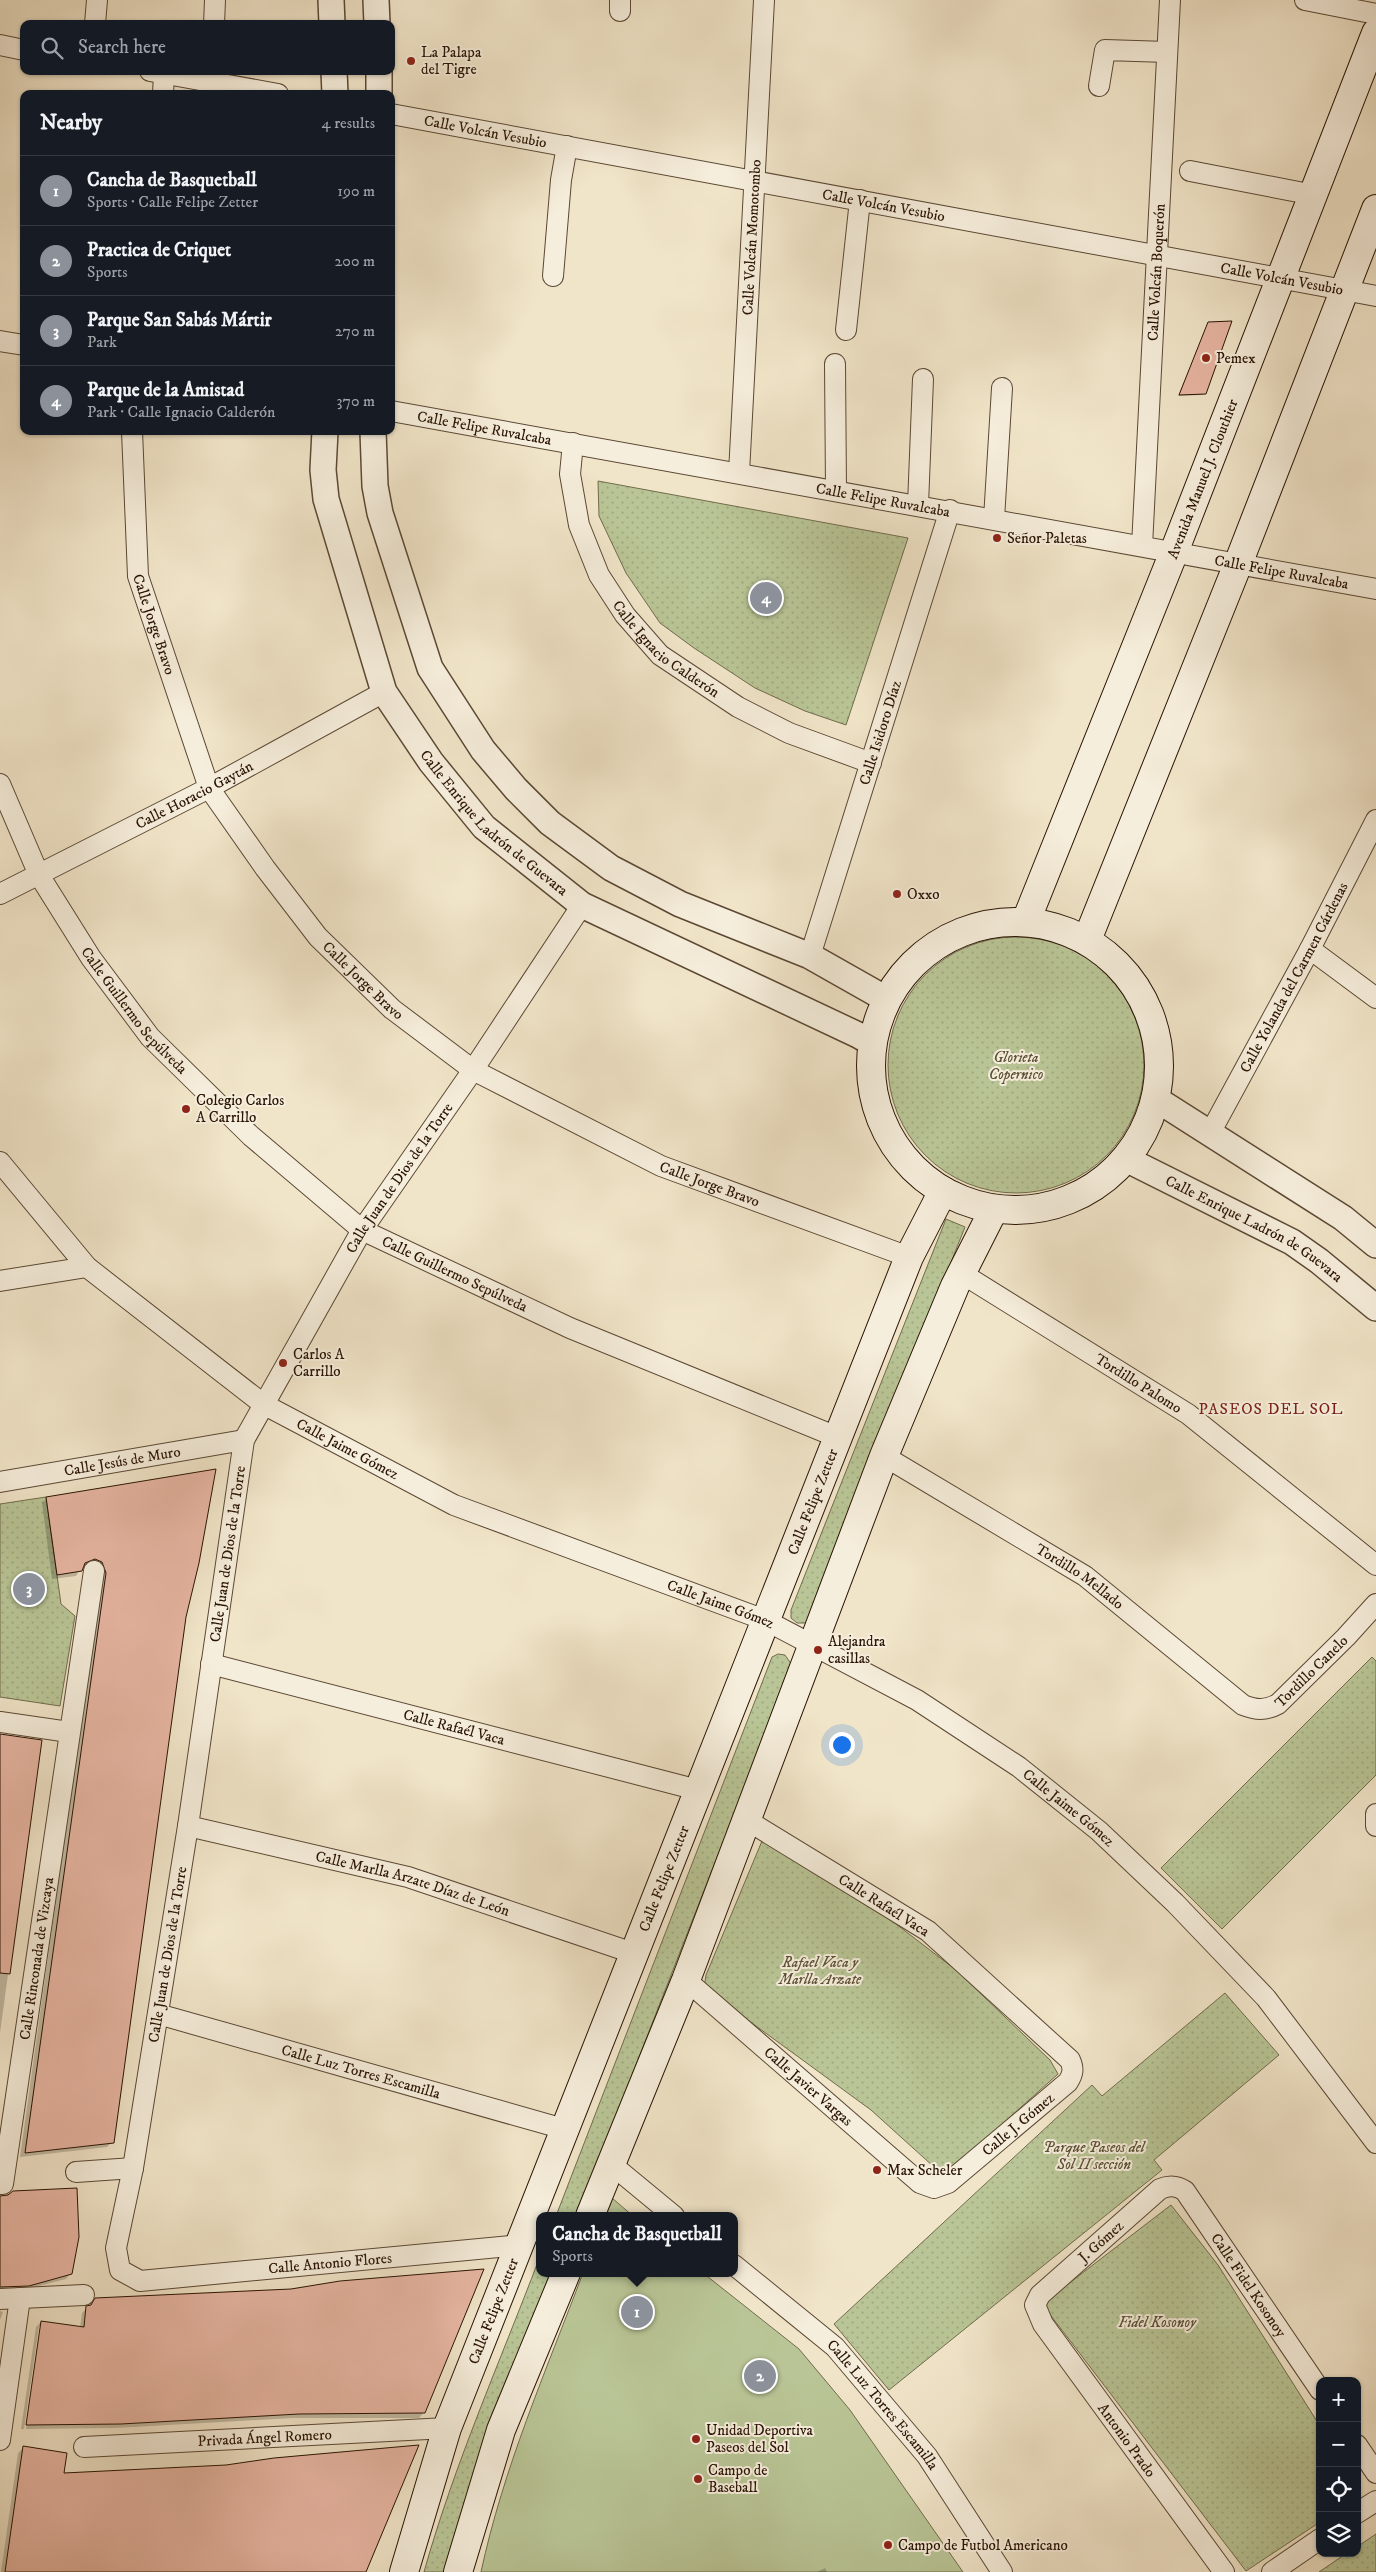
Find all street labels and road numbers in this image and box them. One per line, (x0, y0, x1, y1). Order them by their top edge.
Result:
street label: Calle Volcán Vesubio (422, 111, 548, 153)
street label: Calle Volcán Momotombo (738, 159, 766, 316)
street label: Calle Volcán Vesubio (821, 185, 946, 226)
street label: Calle Volcán Boquerón (1144, 203, 1170, 342)
street label: Calle Volcán Vesubio (1219, 258, 1345, 300)
street label: Avenida Manuel J. Clouthier (1163, 396, 1243, 562)
street label: Calle Felipe Ruvalcaba (416, 407, 554, 450)
street label: Calle Felipe Ruvalcaba (814, 479, 952, 522)
street label: Calle Felipe Ruvalcaba (1213, 551, 1351, 594)
street label: Calle Jorge Bravo (128, 571, 179, 677)
street label: Calle Ignacio Calderón (608, 597, 723, 702)
street label: Calle Isidoro Díaz (855, 678, 906, 788)
street label: Calle Enrique Ladrón de Guevara (416, 746, 572, 900)
street label: Calle Horacio Gaytán (132, 757, 257, 834)
street label: Calle Yolanda del Carmen Cárdenas (1236, 879, 1353, 1076)
street label: Calle Jorge Bravo (318, 938, 407, 1024)
street label: Calle Guillermo Sepúlveda (76, 944, 192, 1079)
street label: Calle Juan de Dios de la Torre (342, 1099, 457, 1257)
street label: Calle Jorge Bravo (657, 1157, 762, 1211)
street label: Calle Enrique Ladrón de Guevara (1162, 1171, 1347, 1287)
street label: Calle Guillermo Sepúlveda (379, 1232, 531, 1317)
street label: Tordillo Palomo (1091, 1350, 1185, 1418)
street label: Calle Jaime Gómez (293, 1414, 402, 1484)
street label: Calle Jesús de Muro (63, 1442, 182, 1481)
street label: Calle Felipe Zetter (783, 1446, 843, 1558)
street label: Calle Juan de Dios de la Torre (206, 1464, 250, 1644)
street label: Tordillo Mellado (1032, 1540, 1128, 1614)
street label: Calle Jaime Gómez (664, 1576, 778, 1634)
street label: Tordillo Canelo (1271, 1631, 1352, 1712)
street label: Calle Rafaél Vaca (401, 1705, 507, 1750)
street label: Calle Jaime Gómez (1019, 1765, 1119, 1851)
street label: Calle Felipe Zetter (635, 1823, 694, 1934)
street label: Calle Marlla Arzate Díaz de León (314, 1847, 512, 1921)
street label: Calle Juan de Dios de la Torre (144, 1865, 191, 2044)
street label: Calle Rafaél Vaca (835, 1870, 933, 1941)
street label: Calle Rinconada de Vizcaya (16, 1875, 59, 2041)
street label: Calle Luz Torres Escamilla (279, 2040, 443, 2104)
street label: Calle Javier Vargas (760, 2043, 856, 2130)
street label: Calle J. Gómez (978, 2088, 1059, 2160)
street label: J. Gómez (1073, 2216, 1128, 2268)
street label: Calle Fidel Kosonoy (1206, 2230, 1291, 2342)
street label: Calle Antonio Flores (267, 2249, 393, 2278)
street label: Calle Felipe Zetter (464, 2255, 523, 2367)
street label: Calle Luz Torres Escamilla (823, 2335, 943, 2474)
street label: Antonio Prado (1093, 2399, 1160, 2481)
street label: Privada Ángel Romero (197, 2425, 332, 2451)

